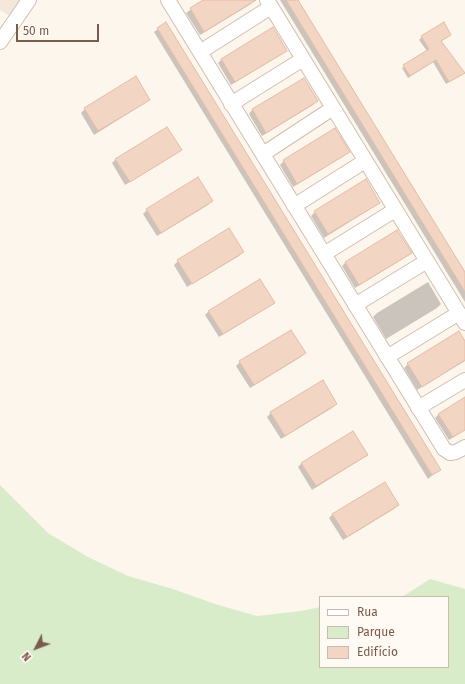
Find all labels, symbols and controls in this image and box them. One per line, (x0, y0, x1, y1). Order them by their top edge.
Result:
scale bar (18, 16, 101, 42)
text: 50 m (23, 24, 49, 38)
legend (319, 596, 449, 668)
text: Rua (357, 605, 378, 619)
text: Parque (357, 625, 395, 639)
north arrow (16, 628, 56, 668)
text: Edifício (357, 645, 398, 659)
text: N (19, 649, 34, 663)

